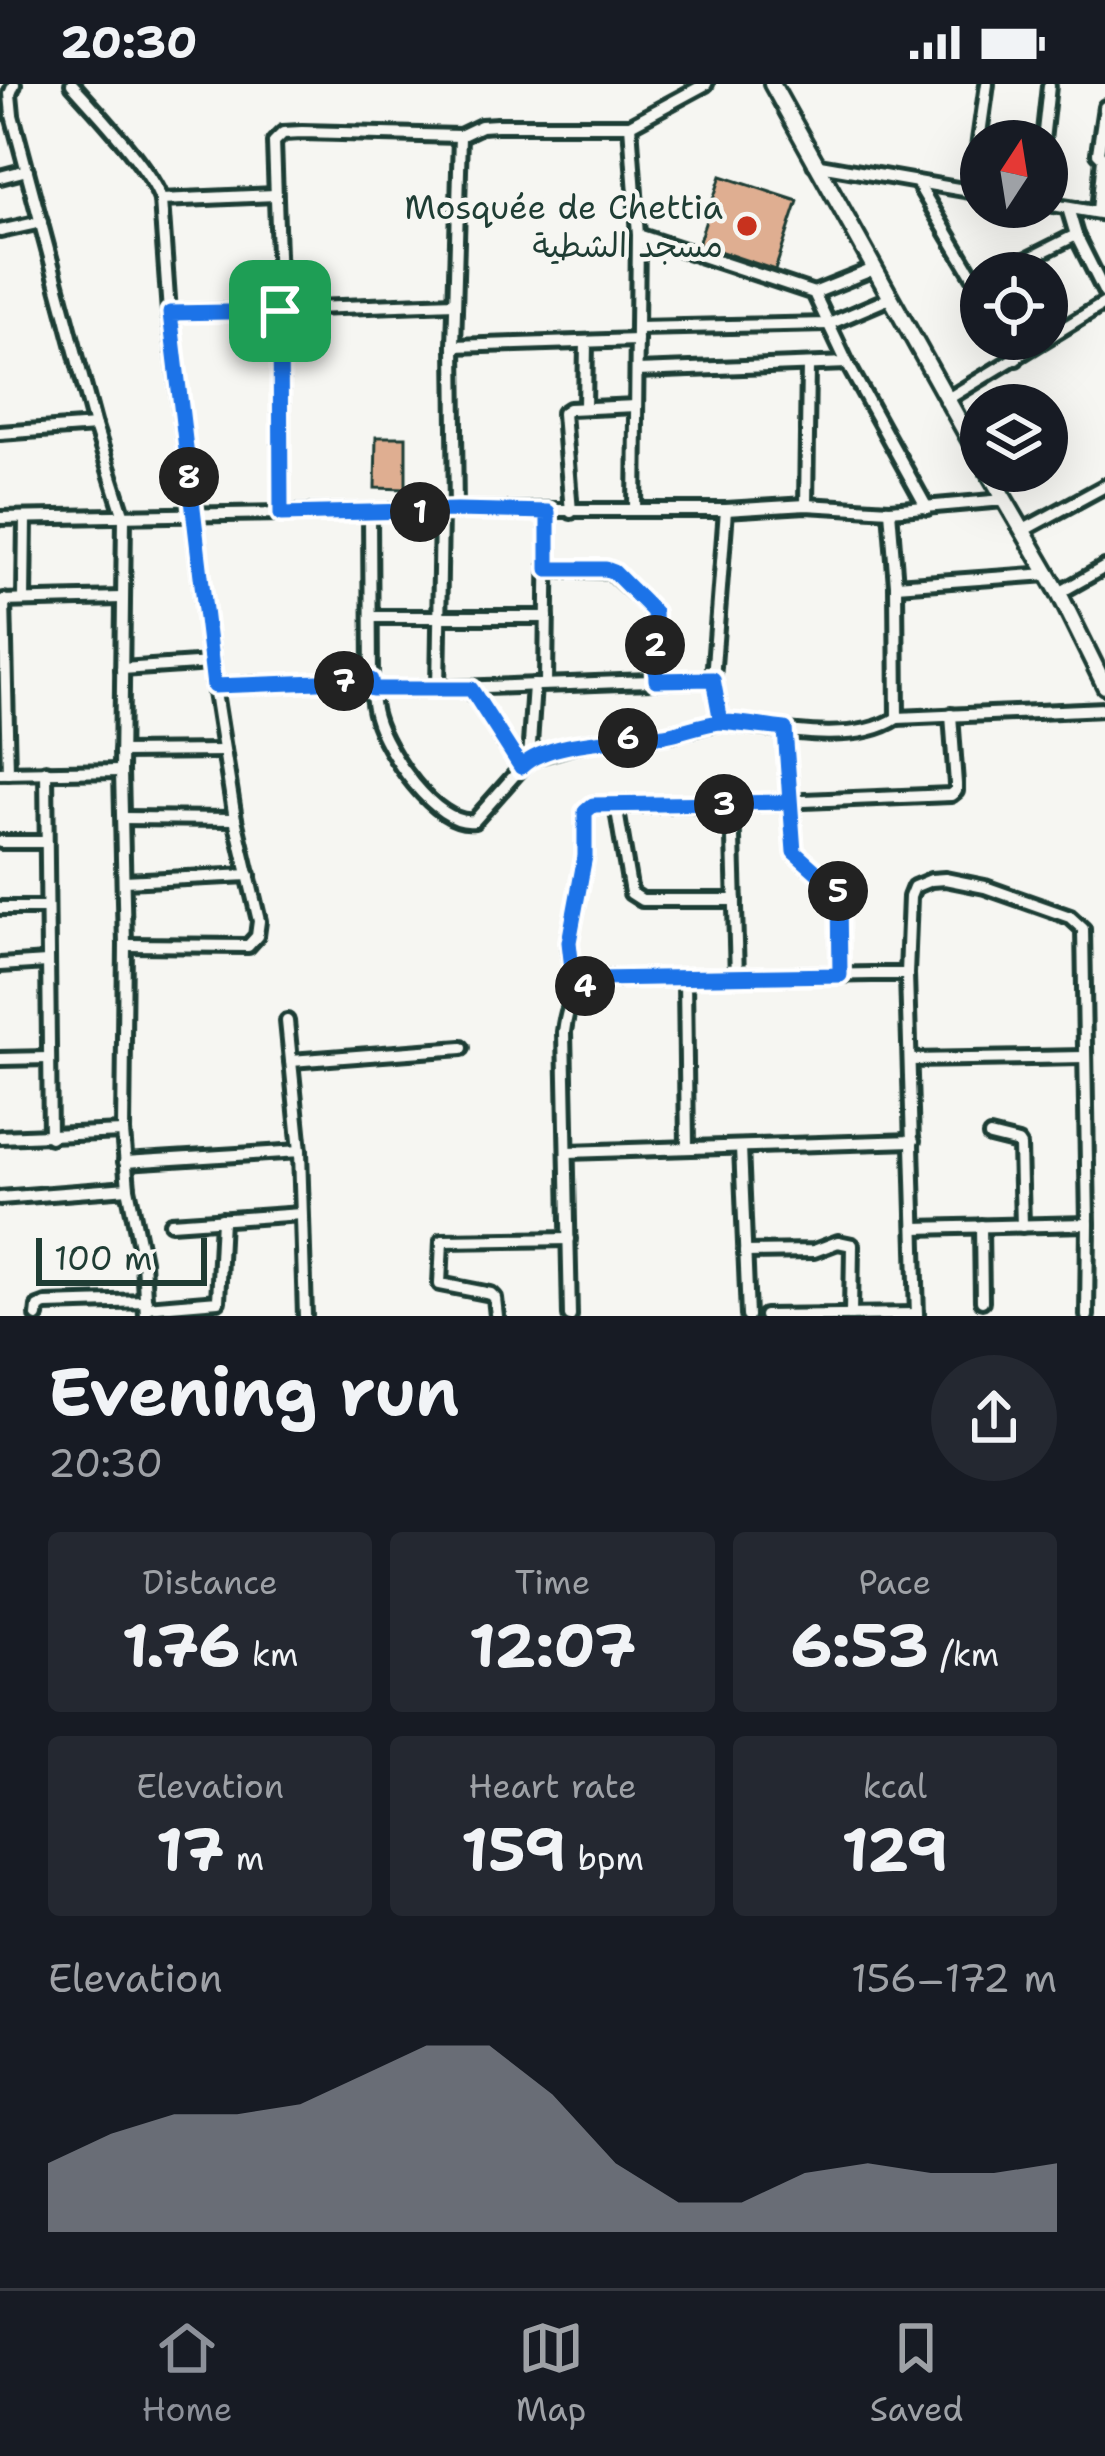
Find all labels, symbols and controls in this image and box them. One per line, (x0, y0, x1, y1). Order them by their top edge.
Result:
text: 20:30 (60, 12, 198, 72)
north arrow (960, 120, 1068, 228)
map controls (960, 120, 1068, 492)
place label: Mosquée de Chettia مسجد الشطية (404, 185, 723, 268)
marker: Mosquée de Chettia مسجد الشطية (734, 213, 760, 239)
button: locate (960, 252, 1068, 360)
pin (229, 260, 331, 362)
icon: arrive (247, 278, 313, 344)
button: layers (960, 384, 1068, 492)
pin: 8 (159, 447, 219, 507)
text: 8 (177, 454, 201, 499)
pin: 1 (390, 482, 450, 542)
text: 1 (412, 489, 428, 534)
pin: 2 (625, 615, 685, 675)
text: 2 (643, 622, 667, 667)
pin: 7 (314, 651, 374, 711)
text: 7 (332, 658, 356, 703)
pin: 6 (598, 708, 658, 768)
text: 6 (616, 715, 640, 760)
pin: 3 (694, 774, 754, 834)
text: 3 (712, 781, 736, 826)
pin: 5 (808, 861, 868, 921)
text: 5 (828, 868, 848, 913)
pin: 4 (555, 956, 615, 1016)
text: 4 (573, 963, 597, 1008)
scale bar (36, 1232, 207, 1285)
text: 100 m (54, 1236, 153, 1281)
text: Evening run (48, 1348, 459, 1436)
button: share (931, 1355, 1057, 1481)
text: 20:30 (48, 1437, 163, 1489)
text: Distance (143, 1560, 278, 1605)
text: Time (515, 1560, 590, 1605)
text: Pace (859, 1560, 931, 1605)
text: 1.76 (122, 1605, 241, 1685)
text: 12:07 (469, 1605, 636, 1685)
text: 6:53 (790, 1605, 929, 1685)
text: km (241, 1632, 298, 1677)
text: /km (929, 1632, 999, 1677)
text: Elevation (136, 1764, 284, 1809)
text: Heart rate (468, 1764, 637, 1809)
text: kcal (863, 1764, 927, 1809)
text: 17 (156, 1809, 225, 1889)
text: 159 (461, 1809, 566, 1889)
text: 129 (841, 1809, 948, 1889)
text: m (225, 1836, 264, 1881)
text: bpm (566, 1836, 644, 1881)
text: Elevation (48, 1952, 223, 2004)
text: 156–172 m (851, 1952, 1057, 2004)
tab: Home (142, 2315, 232, 2432)
tab: Map (516, 2315, 586, 2432)
tab: Saved (870, 2315, 963, 2432)

